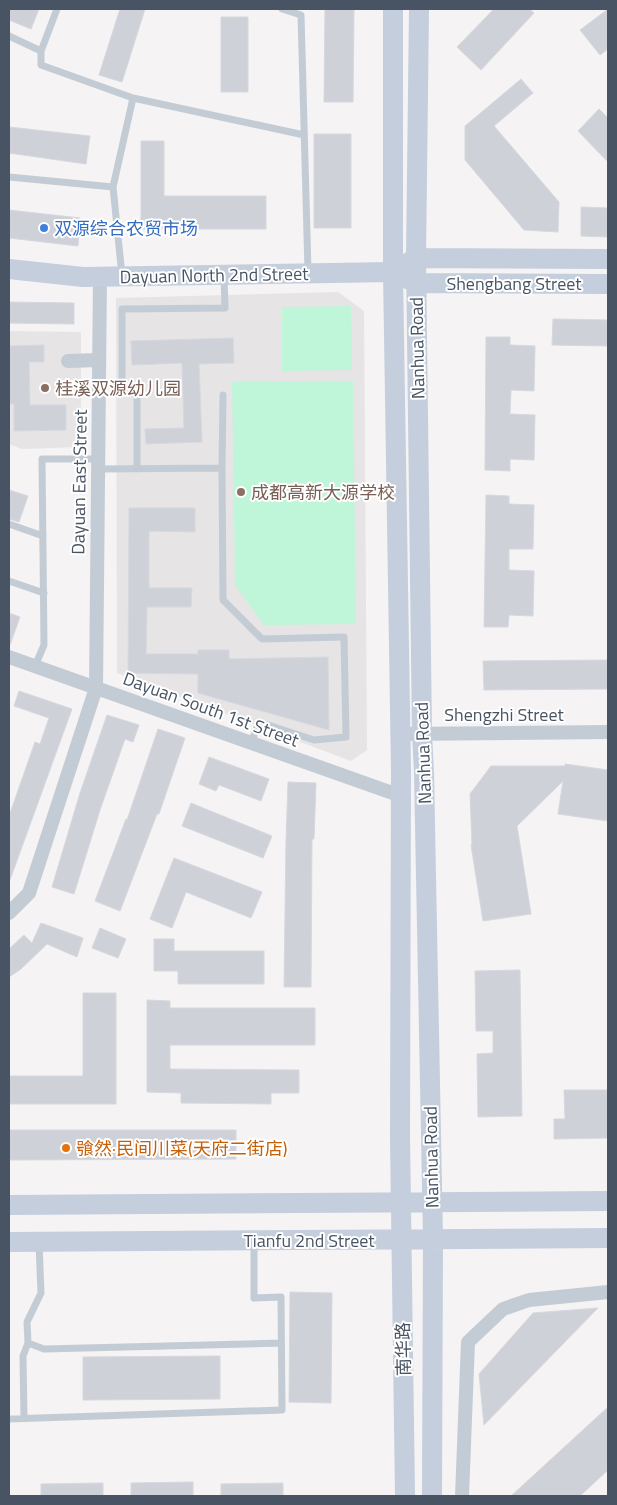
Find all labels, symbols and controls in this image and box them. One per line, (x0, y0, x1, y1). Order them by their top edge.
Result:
place label: 双源综合农贸市场 (54, 215, 198, 242)
marker: 双源综合农贸市场 (38, 222, 50, 234)
street label: Dayuan North 2nd Street (119, 260, 309, 290)
street label: Shengbang Street (446, 270, 582, 297)
street label: Nanhua Road (403, 297, 431, 399)
place label: 桂溪双源幼儿园 (55, 375, 181, 402)
marker: 桂溪双源幼儿园 (39, 382, 51, 394)
street label: Dayuan East Street (64, 408, 94, 555)
place label: 成都高新大源学校 (251, 479, 395, 506)
marker: 成都高新大源学校 (235, 486, 247, 498)
street label: Dayuan South 1st Street (119, 665, 303, 754)
street label: Shengzhi Street (444, 701, 564, 728)
street label: Nanhua Road (408, 702, 438, 804)
street label: Nanhua Road (417, 1106, 445, 1208)
place label: 飸然·民间川菜(天府二街店) (76, 1135, 287, 1162)
marker: 飸然·民间川菜(天府二街店) (60, 1142, 72, 1154)
street label: Tianfu 2nd Street (243, 1227, 375, 1254)
street label: 南华路 (389, 1322, 417, 1376)

